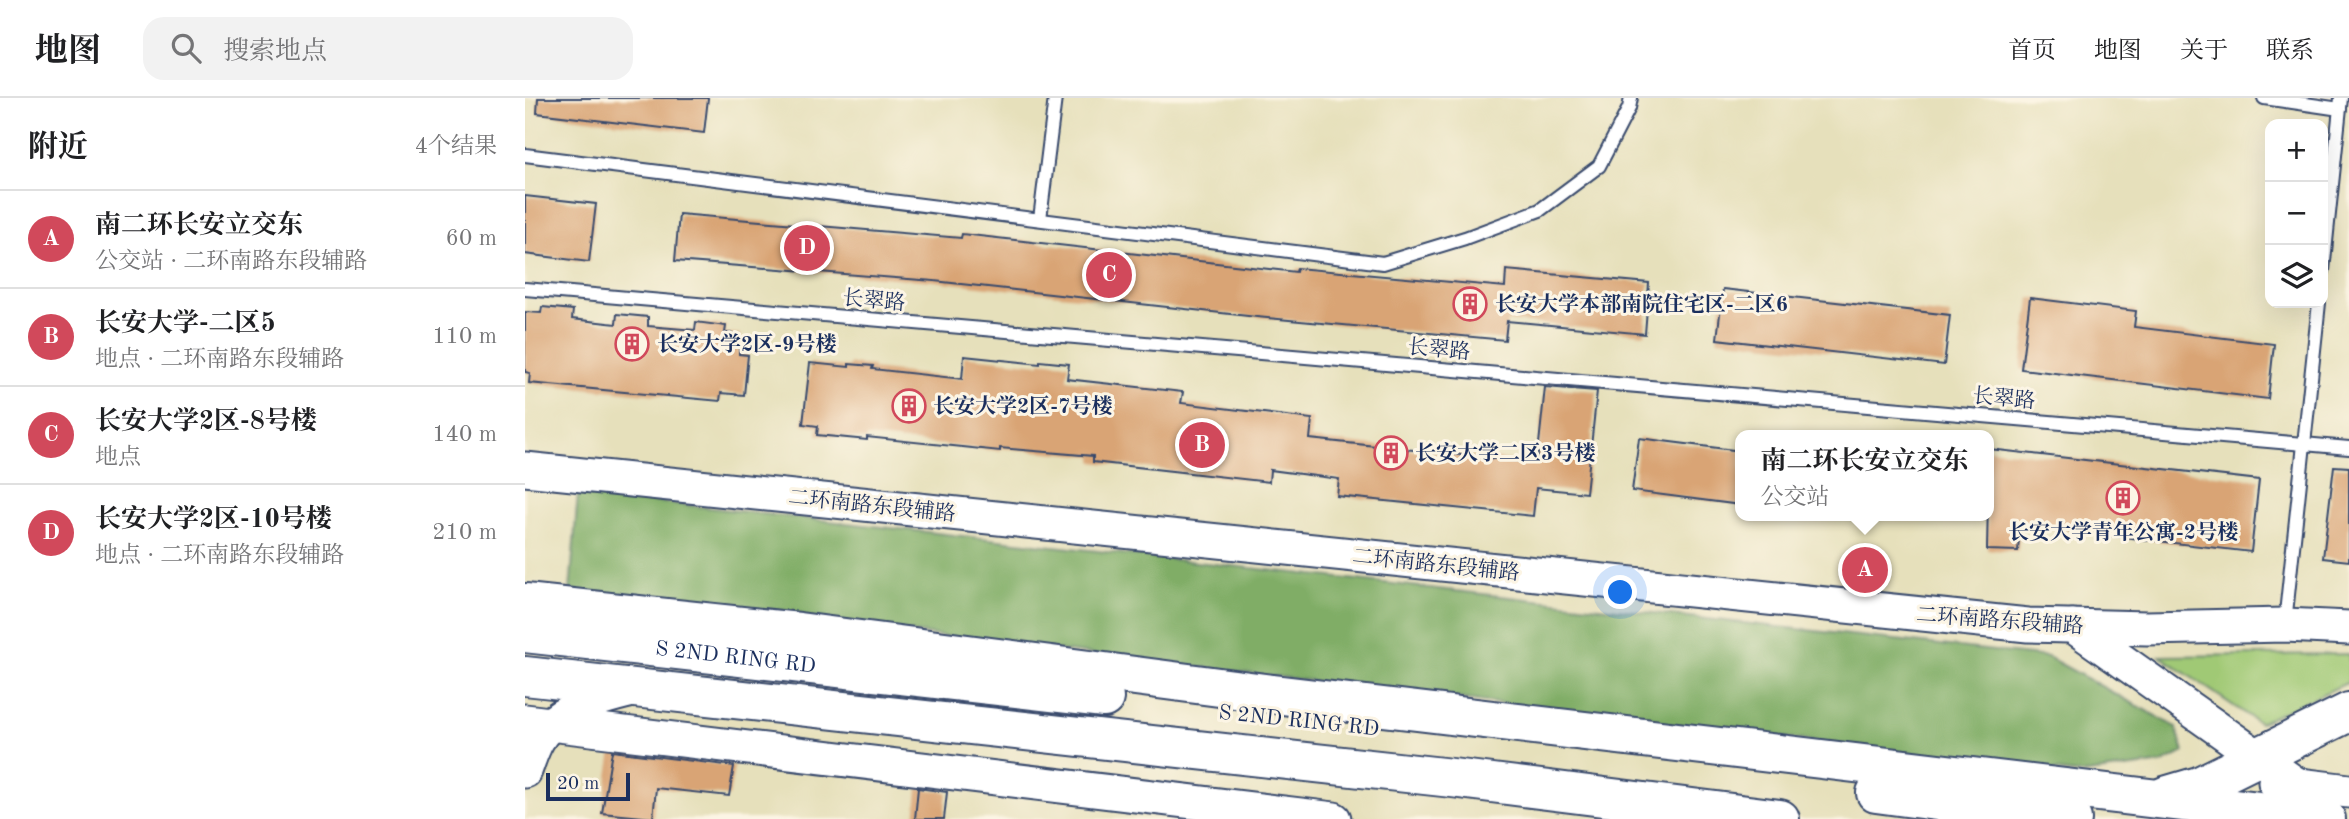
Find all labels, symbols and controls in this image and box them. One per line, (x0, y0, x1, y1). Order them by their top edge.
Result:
search box (143, 17, 633, 80)
icon: search (167, 29, 205, 67)
text: 地图 (35, 36, 101, 69)
text: 搜索地点 (223, 39, 327, 65)
text: 首页 (2008, 40, 2056, 64)
text: 地图 (2094, 40, 2142, 64)
text: 关于 (2180, 40, 2228, 64)
text: 联系 (2266, 40, 2314, 64)
map controls (2265, 119, 2328, 308)
button: + (2265, 119, 2328, 182)
text: 附近 (28, 133, 88, 163)
text: 4个结果 (415, 135, 497, 158)
button: − (2265, 182, 2328, 245)
text: 南二环长安立交东 (95, 213, 303, 239)
pin: D (784, 222, 830, 274)
text: A (42, 227, 60, 250)
text: 60 m (446, 227, 497, 250)
button: layers (2265, 245, 2328, 308)
pin: C (1086, 249, 1132, 301)
text: 公交站 · 二环南路东段辅路 (95, 250, 367, 273)
building icon: 长安大学本部南院住宅区-二区6 (1451, 285, 1489, 323)
street label: 长翠路 (842, 286, 906, 315)
place label: 长安大学本部南院住宅区-二区6 (1495, 292, 1788, 316)
text: 长安大学-二区5 (95, 311, 276, 337)
text: B (43, 325, 59, 348)
text: 110 m (432, 325, 497, 348)
building icon: 长安大学2区-9号楼 (613, 325, 651, 363)
place label: 长安大学2区-9号楼 (657, 332, 836, 356)
street label: 长翠路 (1407, 335, 1471, 364)
text: 地点 · 二环南路东段辅路 (95, 348, 344, 371)
street label: 长翠路 (1972, 384, 2036, 413)
building icon: 长安大学2区-7号楼 (890, 387, 928, 425)
place label: 长安大学2区-7号楼 (933, 394, 1112, 418)
text: 长安大学2区-8号楼 (95, 409, 317, 435)
pin: B (1179, 419, 1225, 471)
text: C (43, 423, 59, 446)
text: 140 m (432, 423, 497, 446)
popup (1735, 430, 1994, 521)
building icon: 长安大学二区3号楼 (1372, 434, 1410, 472)
place label: 长安大学二区3号楼 (1415, 441, 1595, 465)
text: 地点 (95, 446, 141, 469)
text: 南二环长安立交东 (1760, 449, 1969, 475)
building icon: 长安大学青年公寓-2号楼 (2104, 479, 2142, 517)
street label: 二环南路东段辅路 (787, 485, 957, 526)
text: 公交站 (1760, 486, 1829, 509)
text: 长安大学2区-10号楼 (95, 507, 332, 533)
place label: 长安大学青年公寓-2号楼 (2008, 520, 2238, 544)
text: D (42, 521, 60, 544)
text: 210 m (432, 521, 497, 544)
text: 地点 · 二环南路东段辅路 (95, 544, 344, 567)
street label: 二环南路东段辅路 (1351, 544, 1521, 585)
pin: A (1842, 544, 1888, 596)
your location (1603, 575, 1637, 609)
street label: 二环南路东段辅路 (1915, 603, 2085, 638)
street label: S 2ND RING RD (654, 639, 817, 678)
street label: S 2ND RING RD (1217, 703, 1380, 740)
scale bar (546, 770, 630, 802)
text: 20 m (557, 775, 599, 794)

